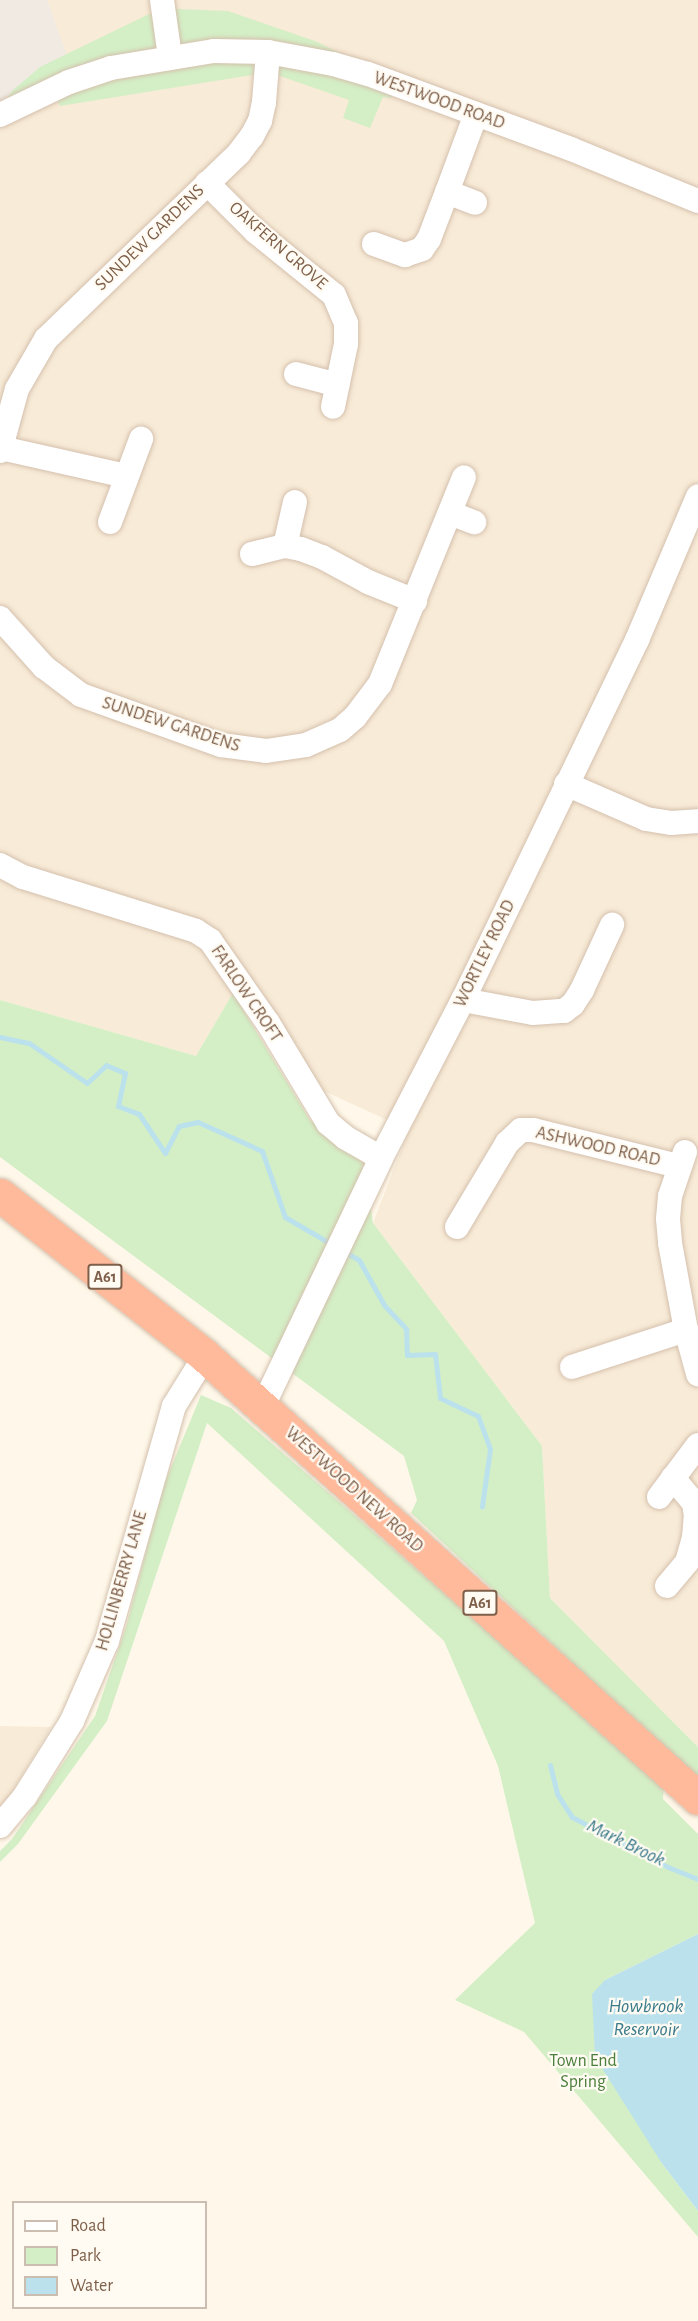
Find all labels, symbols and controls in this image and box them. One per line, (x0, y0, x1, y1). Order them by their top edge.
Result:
street label: WESTWOOD ROAD (370, 67, 508, 135)
street label: SUNDEW GARDENS (91, 180, 209, 296)
street label: OAKFERN GROVE (224, 197, 332, 295)
street label: SUNDEW GARDENS (99, 693, 243, 757)
street label: WORTLEY ROAD (450, 897, 520, 1011)
street label: FARLOW CROFT (206, 941, 286, 1047)
street label: ASHWOOD ROAD (534, 1122, 662, 1172)
road number: A61 (87, 1264, 123, 1290)
street label: WESTWOOD NEW ROAD (281, 1422, 427, 1558)
street label: HOLLINBERRY LANE (92, 1508, 152, 1654)
road number: A61 (462, 1590, 498, 1616)
water label: Mark Brook (583, 1814, 669, 1872)
water label: Howbrook Reservoir (608, 1995, 684, 2042)
park label: Town End Spring (549, 2051, 617, 2094)
legend (12, 2201, 207, 2309)
text: Road (70, 2217, 106, 2235)
text: Park (70, 2247, 101, 2265)
text: Water (70, 2277, 113, 2295)

